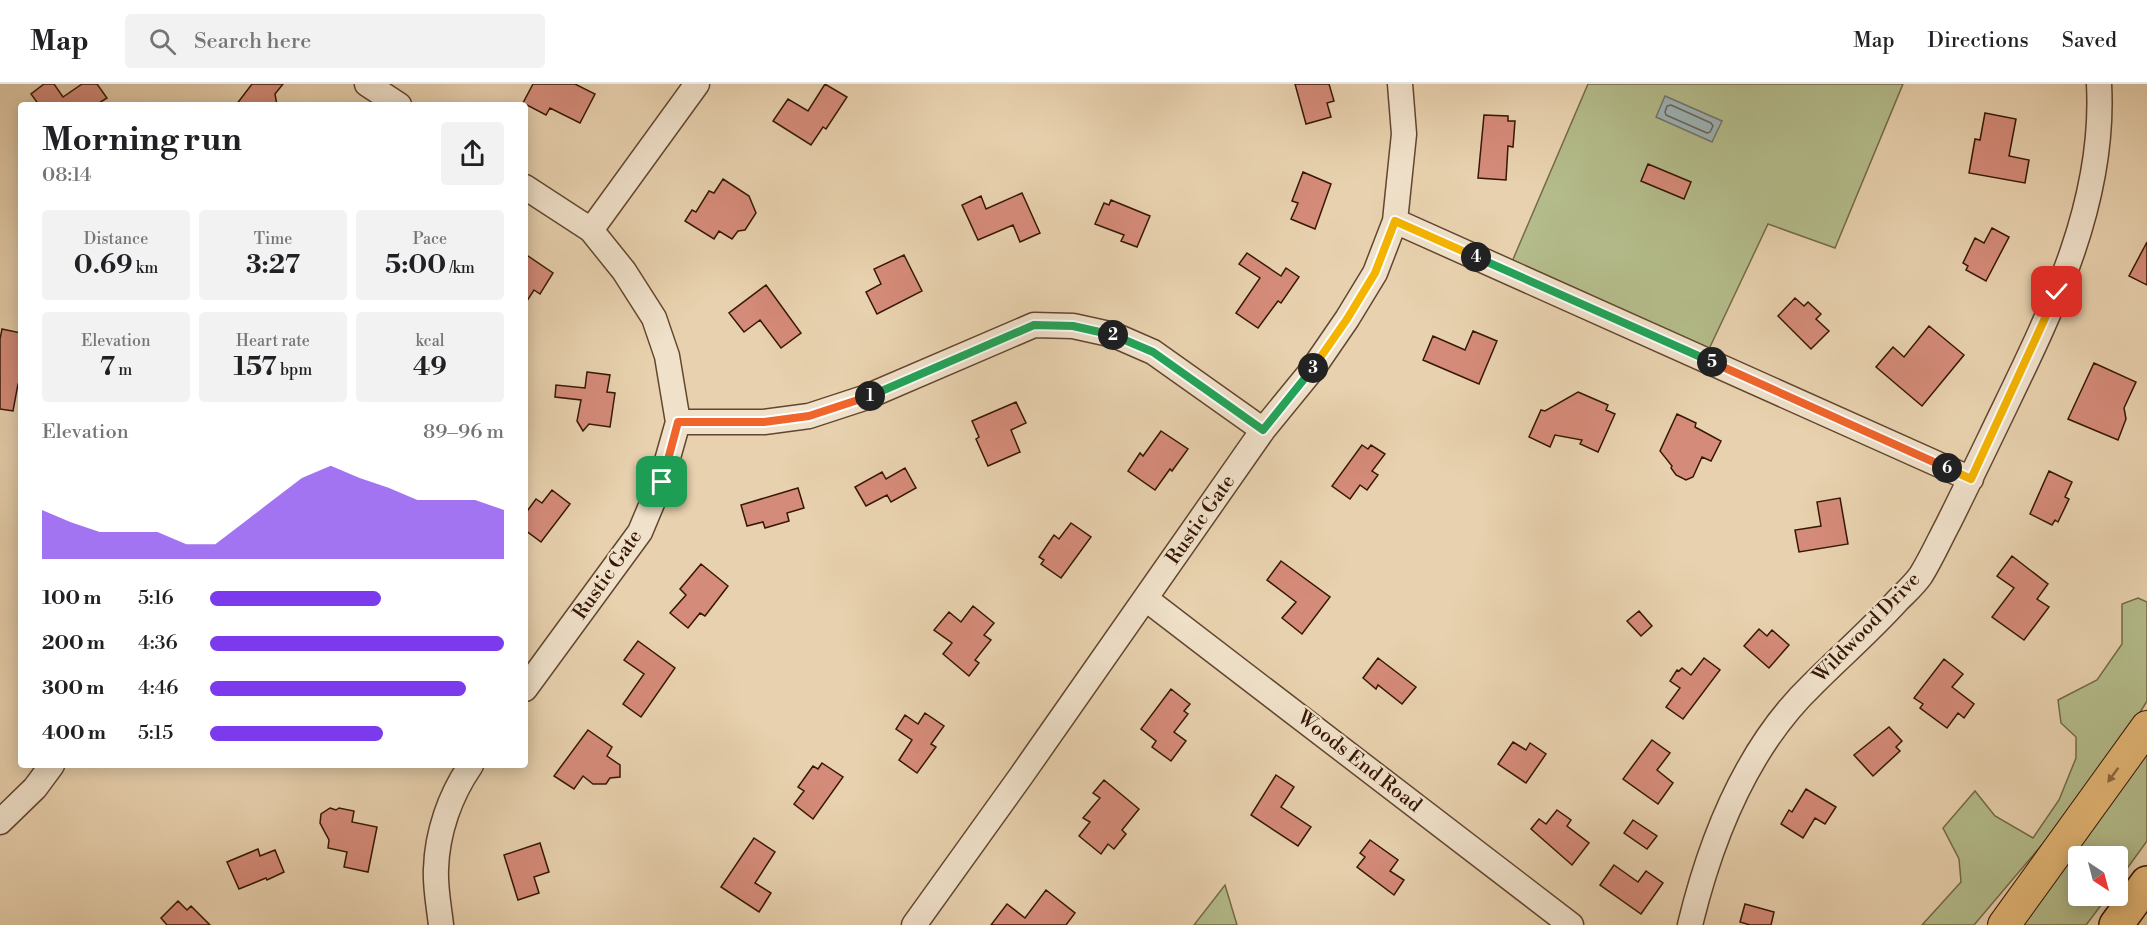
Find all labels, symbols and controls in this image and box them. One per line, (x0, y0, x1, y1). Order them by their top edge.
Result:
search box (125, 14, 545, 68)
text: Map (30, 24, 89, 59)
icon: search (146, 25, 179, 58)
text: Search here (194, 28, 311, 55)
text: Map (1853, 28, 1895, 54)
text: Directions (1928, 28, 2029, 54)
text: Saved (2062, 28, 2117, 54)
text: Morning run (42, 120, 242, 161)
button: share (441, 122, 504, 185)
text: 08:14 (42, 163, 92, 188)
text: Distance (84, 229, 148, 249)
text: Time (254, 229, 292, 249)
text: Pace (413, 229, 447, 249)
pin: 4 (1461, 242, 1491, 272)
text: 4 (1471, 247, 1481, 267)
text: 0.69 (74, 249, 133, 281)
text: 3:27 (246, 249, 300, 281)
text: 5:00 (385, 249, 446, 281)
text: km (133, 258, 158, 278)
text: /km (446, 258, 475, 278)
pin (2031, 266, 2082, 317)
icon: check (2040, 275, 2073, 308)
pin: 2 (1098, 320, 1128, 350)
text: 2 (1108, 325, 1118, 345)
text: Elevation (81, 331, 151, 351)
text: Heart rate (236, 331, 310, 351)
text: kcal (415, 331, 445, 351)
pin: 5 (1697, 347, 1727, 377)
text: 7 (100, 351, 115, 383)
text: 157 (234, 351, 277, 383)
text: 49 (413, 351, 447, 383)
text: 5 (1707, 352, 1717, 372)
pin: 3 (1298, 353, 1328, 383)
text: 3 (1308, 358, 1318, 378)
text: m (115, 360, 132, 380)
text: bpm (277, 360, 312, 380)
pin: 1 (855, 381, 885, 411)
text: 1 (866, 386, 874, 406)
text: Elevation (42, 420, 129, 445)
text: 89–96 m (423, 420, 504, 445)
pin: 6 (1932, 453, 1962, 483)
pin (636, 456, 687, 507)
text: 6 (1942, 458, 1952, 478)
icon: arrive (645, 465, 678, 498)
street label: Rustic Gate (1161, 470, 1241, 570)
street label: Rustic Gate (568, 525, 648, 625)
street label: Wildwood Drive (1807, 568, 1926, 689)
text: 100 m (42, 586, 101, 611)
text: 5:16 (138, 586, 174, 611)
text: 200 m (42, 631, 105, 656)
text: 4:36 (138, 631, 178, 656)
text: 300 m (42, 676, 105, 701)
text: 4:46 (138, 676, 178, 701)
street label: Woods End Road (1291, 705, 1427, 819)
text: 400 m (42, 721, 106, 746)
text: 5:15 (138, 721, 173, 746)
one-way arrow (2107, 766, 2119, 782)
north arrow (2068, 846, 2128, 906)
map controls (2068, 846, 2128, 906)

